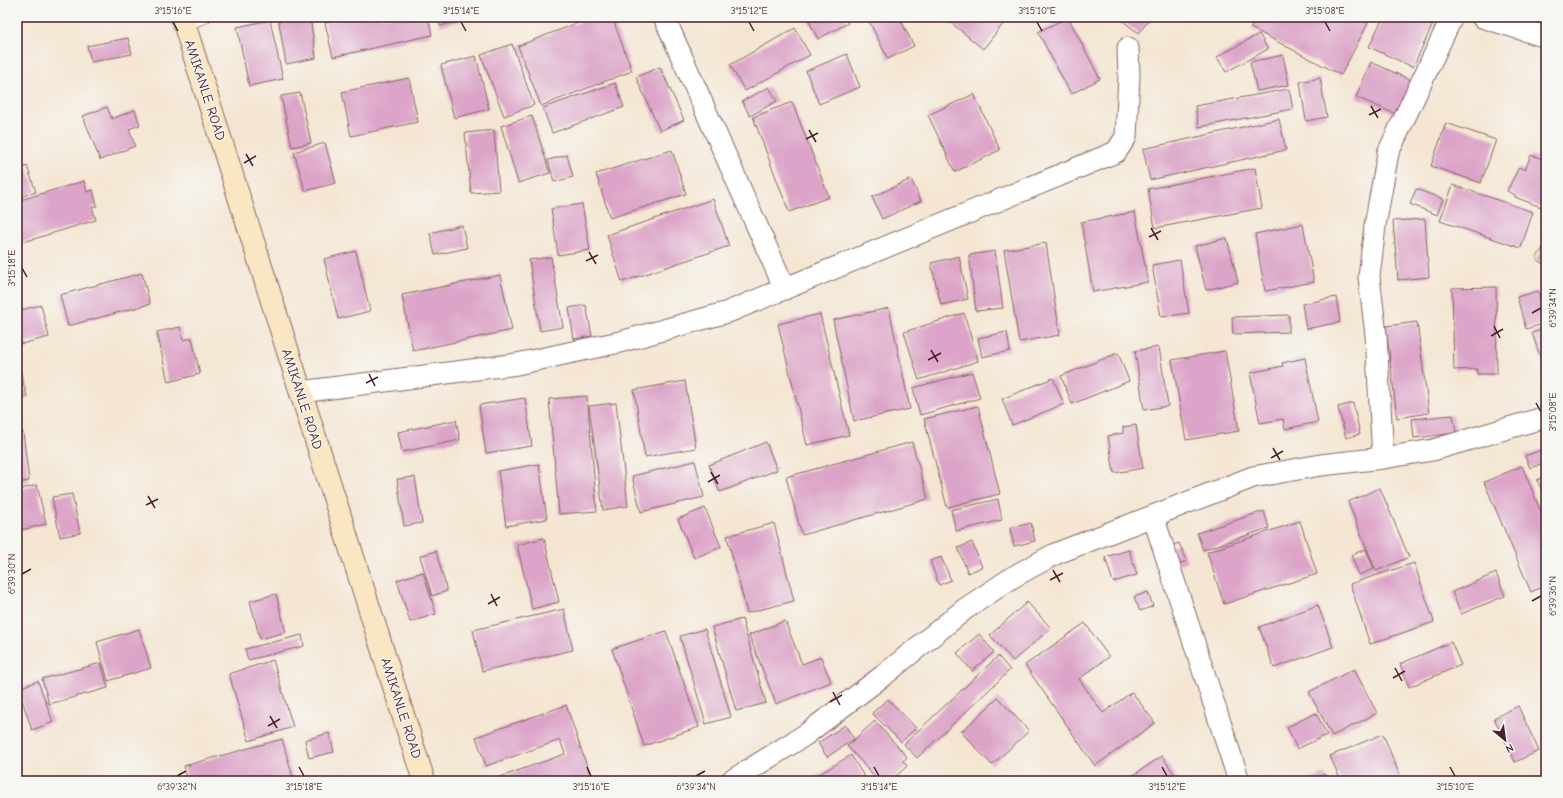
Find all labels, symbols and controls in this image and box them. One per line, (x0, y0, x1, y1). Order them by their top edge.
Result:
text: 3°15'16"E (154, 5, 192, 17)
text: 3°15'14"E (443, 5, 479, 17)
text: 3°15'12"E (731, 5, 767, 17)
text: 3°15'10"E (1018, 5, 1056, 17)
text: 3°15'08"E (1306, 5, 1344, 17)
street label: AMIKANLE ROAD (181, 37, 229, 143)
text: 3°15'18"E (6, 250, 18, 286)
text: 6°39'34"N (1547, 288, 1559, 328)
street label: AMIKANLE ROAD (278, 346, 326, 452)
text: 3°15'08"E (1547, 393, 1559, 431)
text: 6°39'30"N (6, 554, 18, 594)
text: 6°39'36"N (1547, 576, 1559, 616)
street label: AMIKANLE ROAD (377, 655, 425, 761)
north arrow (1485, 720, 1525, 760)
text: N (1503, 741, 1516, 756)
text: 6°39'32"N (157, 781, 197, 793)
text: 3°15'18"E (286, 781, 322, 793)
text: 3°15'16"E (572, 781, 610, 793)
text: 6°39'34"N (676, 781, 716, 793)
text: 3°15'14"E (861, 781, 897, 793)
text: 3°15'12"E (1149, 781, 1185, 793)
text: 3°15'10"E (1436, 781, 1474, 793)

